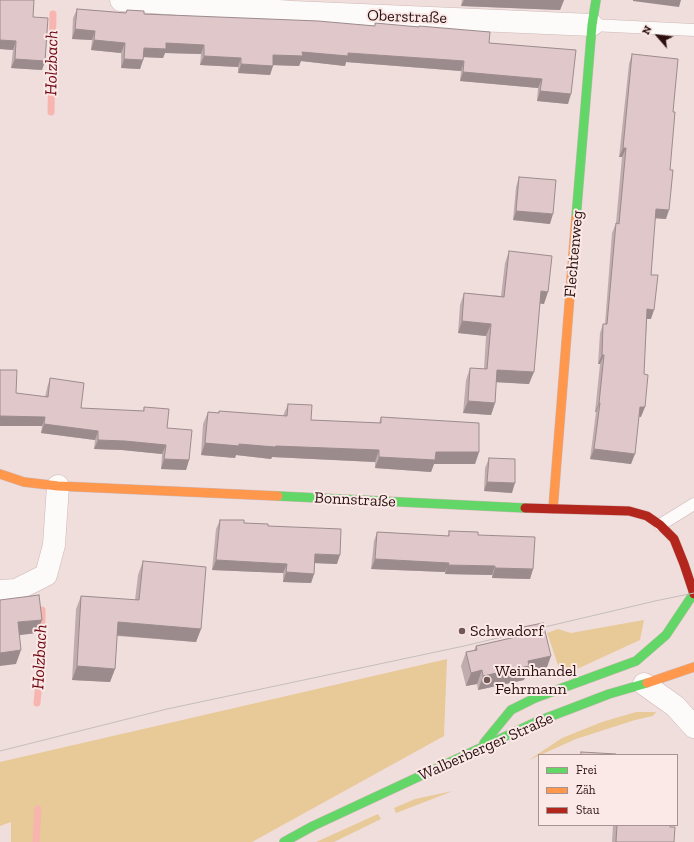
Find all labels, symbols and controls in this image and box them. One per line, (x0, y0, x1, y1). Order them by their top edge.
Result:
street label: Oberstraße (367, 6, 447, 28)
north arrow (638, 16, 678, 56)
text: N (639, 23, 655, 37)
water label: Holzbach (41, 30, 63, 96)
street label: Flechtenweg (561, 209, 587, 299)
street label: Bonnstraße (314, 488, 396, 512)
place label: Schwadorf (470, 621, 543, 641)
water label: Holzbach (28, 624, 52, 690)
marker: Schwadorf (457, 626, 467, 636)
place label: Weinhandel Fehrmann (495, 661, 577, 699)
marker: Weinhandel Fehrmann (482, 675, 492, 685)
street label: Walberberger Straße (416, 709, 556, 785)
legend (538, 754, 678, 826)
text: Frei (576, 763, 597, 777)
text: Zäh (576, 783, 595, 797)
text: Stau (576, 803, 599, 817)

